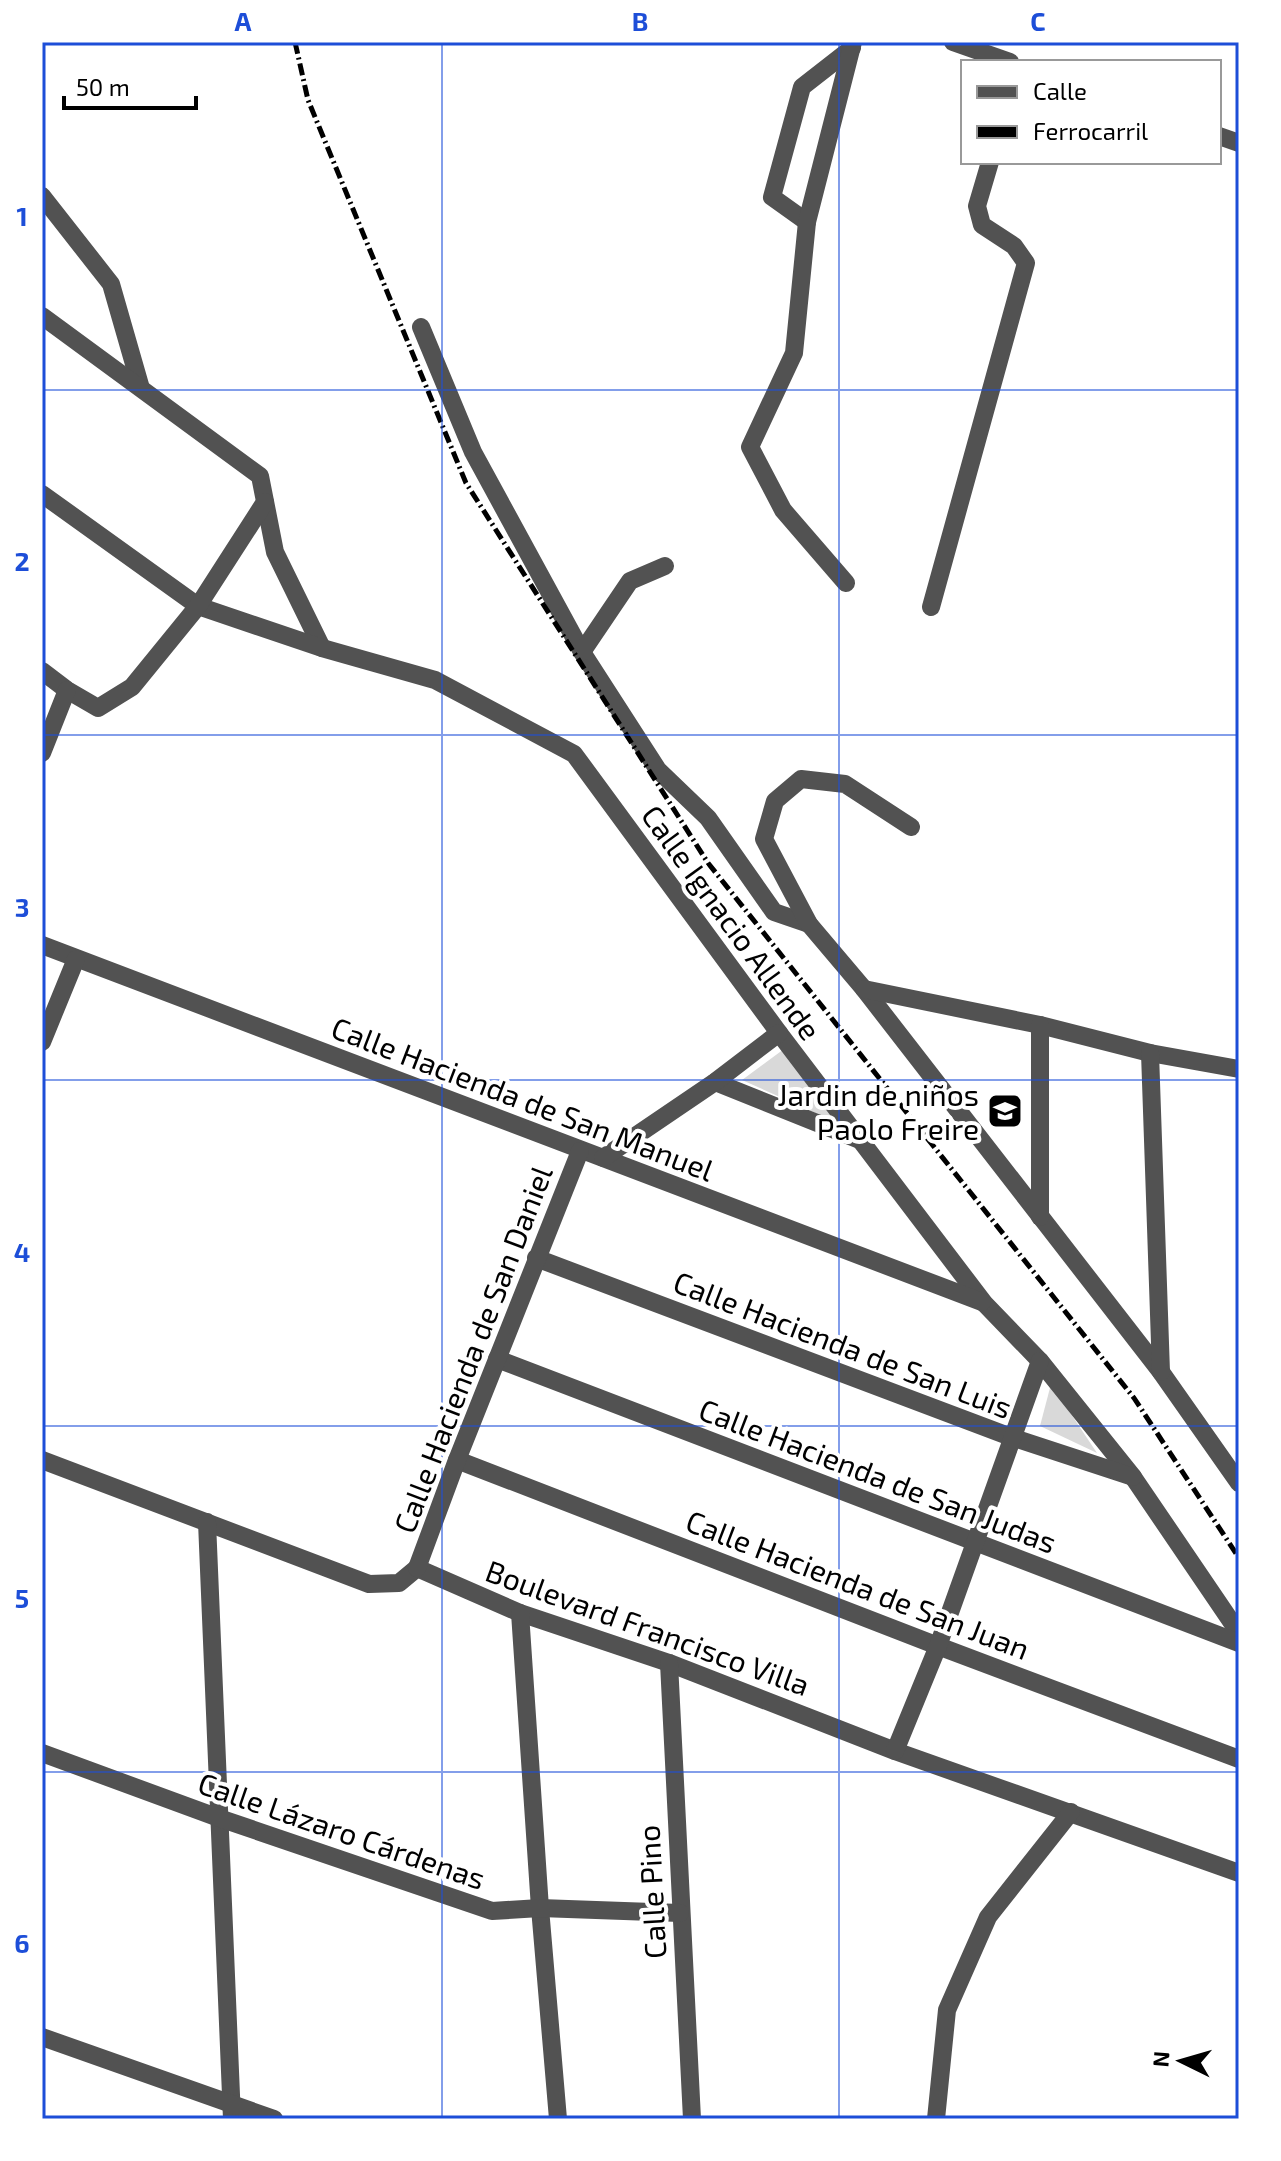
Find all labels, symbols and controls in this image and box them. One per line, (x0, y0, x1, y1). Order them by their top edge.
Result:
text: A (235, 5, 252, 36)
text: B (632, 5, 648, 36)
text: C (1030, 5, 1046, 36)
scale bar (64, 60, 196, 110)
legend (961, 60, 1221, 164)
text: 50 m (76, 72, 130, 101)
text: Calle (1033, 76, 1087, 105)
text: Ferrocarril (1033, 116, 1148, 145)
text: 1 (16, 200, 28, 231)
text: 2 (14, 545, 30, 576)
street label: Calle Ignacio Allende (635, 798, 829, 1046)
text: 3 (15, 891, 29, 922)
street label: Calle Hacienda de San Manuel (327, 1008, 719, 1188)
place label: Jardin de niños Paolo Freire (777, 1076, 979, 1146)
school or university icon: Jardin de niños Paolo Freire (986, 1092, 1024, 1130)
street label: Calle Hacienda de San Daniel (385, 1160, 559, 1538)
text: 4 (14, 1236, 30, 1267)
street label: Calle Hacienda de San Luis (669, 1263, 1017, 1425)
street label: Calle Hacienda de San Judas (694, 1390, 1062, 1560)
street label: Calle Hacienda de San Juan (681, 1502, 1035, 1666)
street label: Boulevard Francisco Villa (481, 1552, 815, 1702)
text: 5 (15, 1582, 29, 1613)
street label: Calle Lázaro Cárdenas (194, 1764, 490, 1896)
street label: Calle Pino (630, 1824, 672, 1960)
text: 6 (14, 1927, 30, 1958)
north arrow (1141, 2021, 1221, 2101)
text: N (1146, 2050, 1174, 2068)

